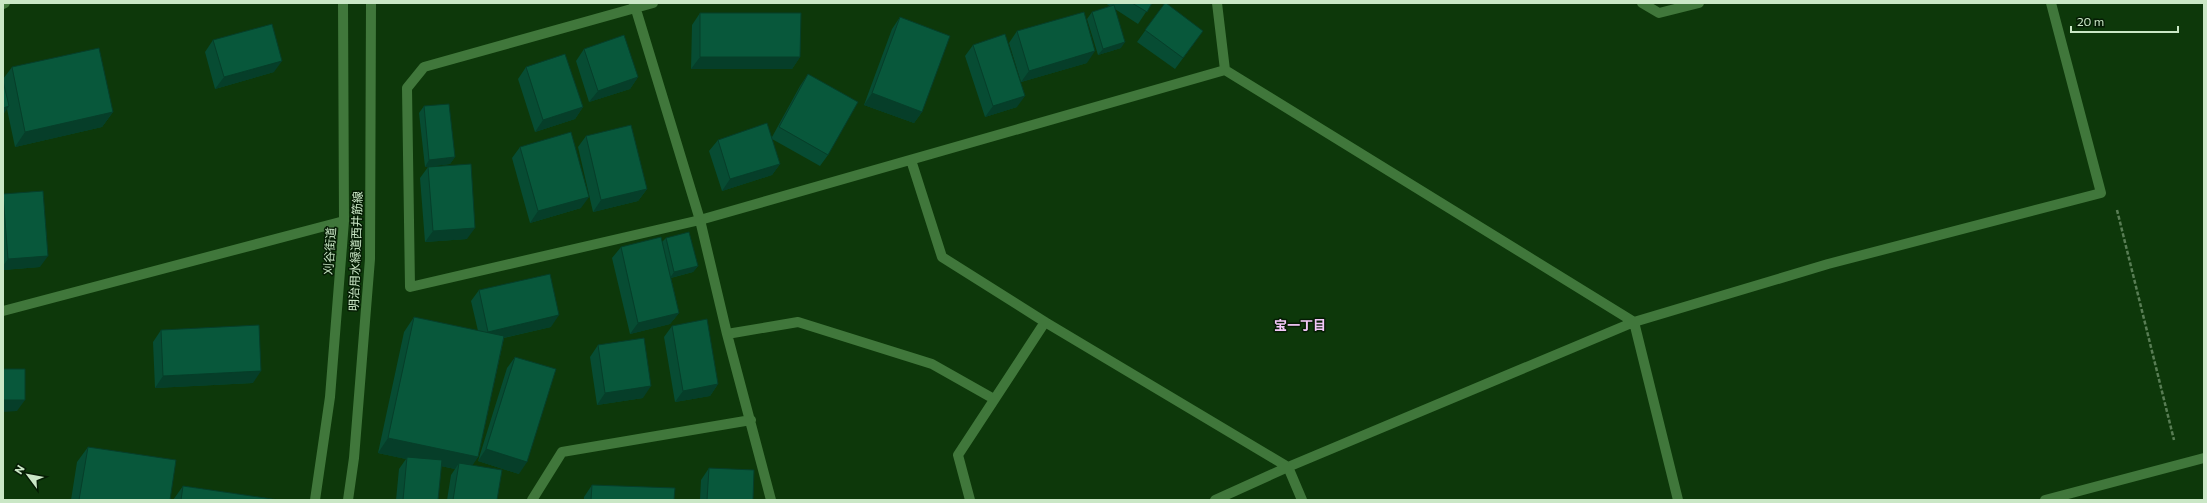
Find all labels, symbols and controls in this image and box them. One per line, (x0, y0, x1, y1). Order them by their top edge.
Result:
scale bar (2071, 8, 2178, 34)
text: 20 m (2077, 14, 2104, 28)
street label: 明治用水緑道西井筋線 (346, 191, 364, 311)
street label: 刈谷街道 (320, 227, 338, 275)
district label: 宝一丁目 (1274, 317, 1326, 333)
north arrow (8, 455, 48, 495)
text: N (11, 462, 27, 476)

